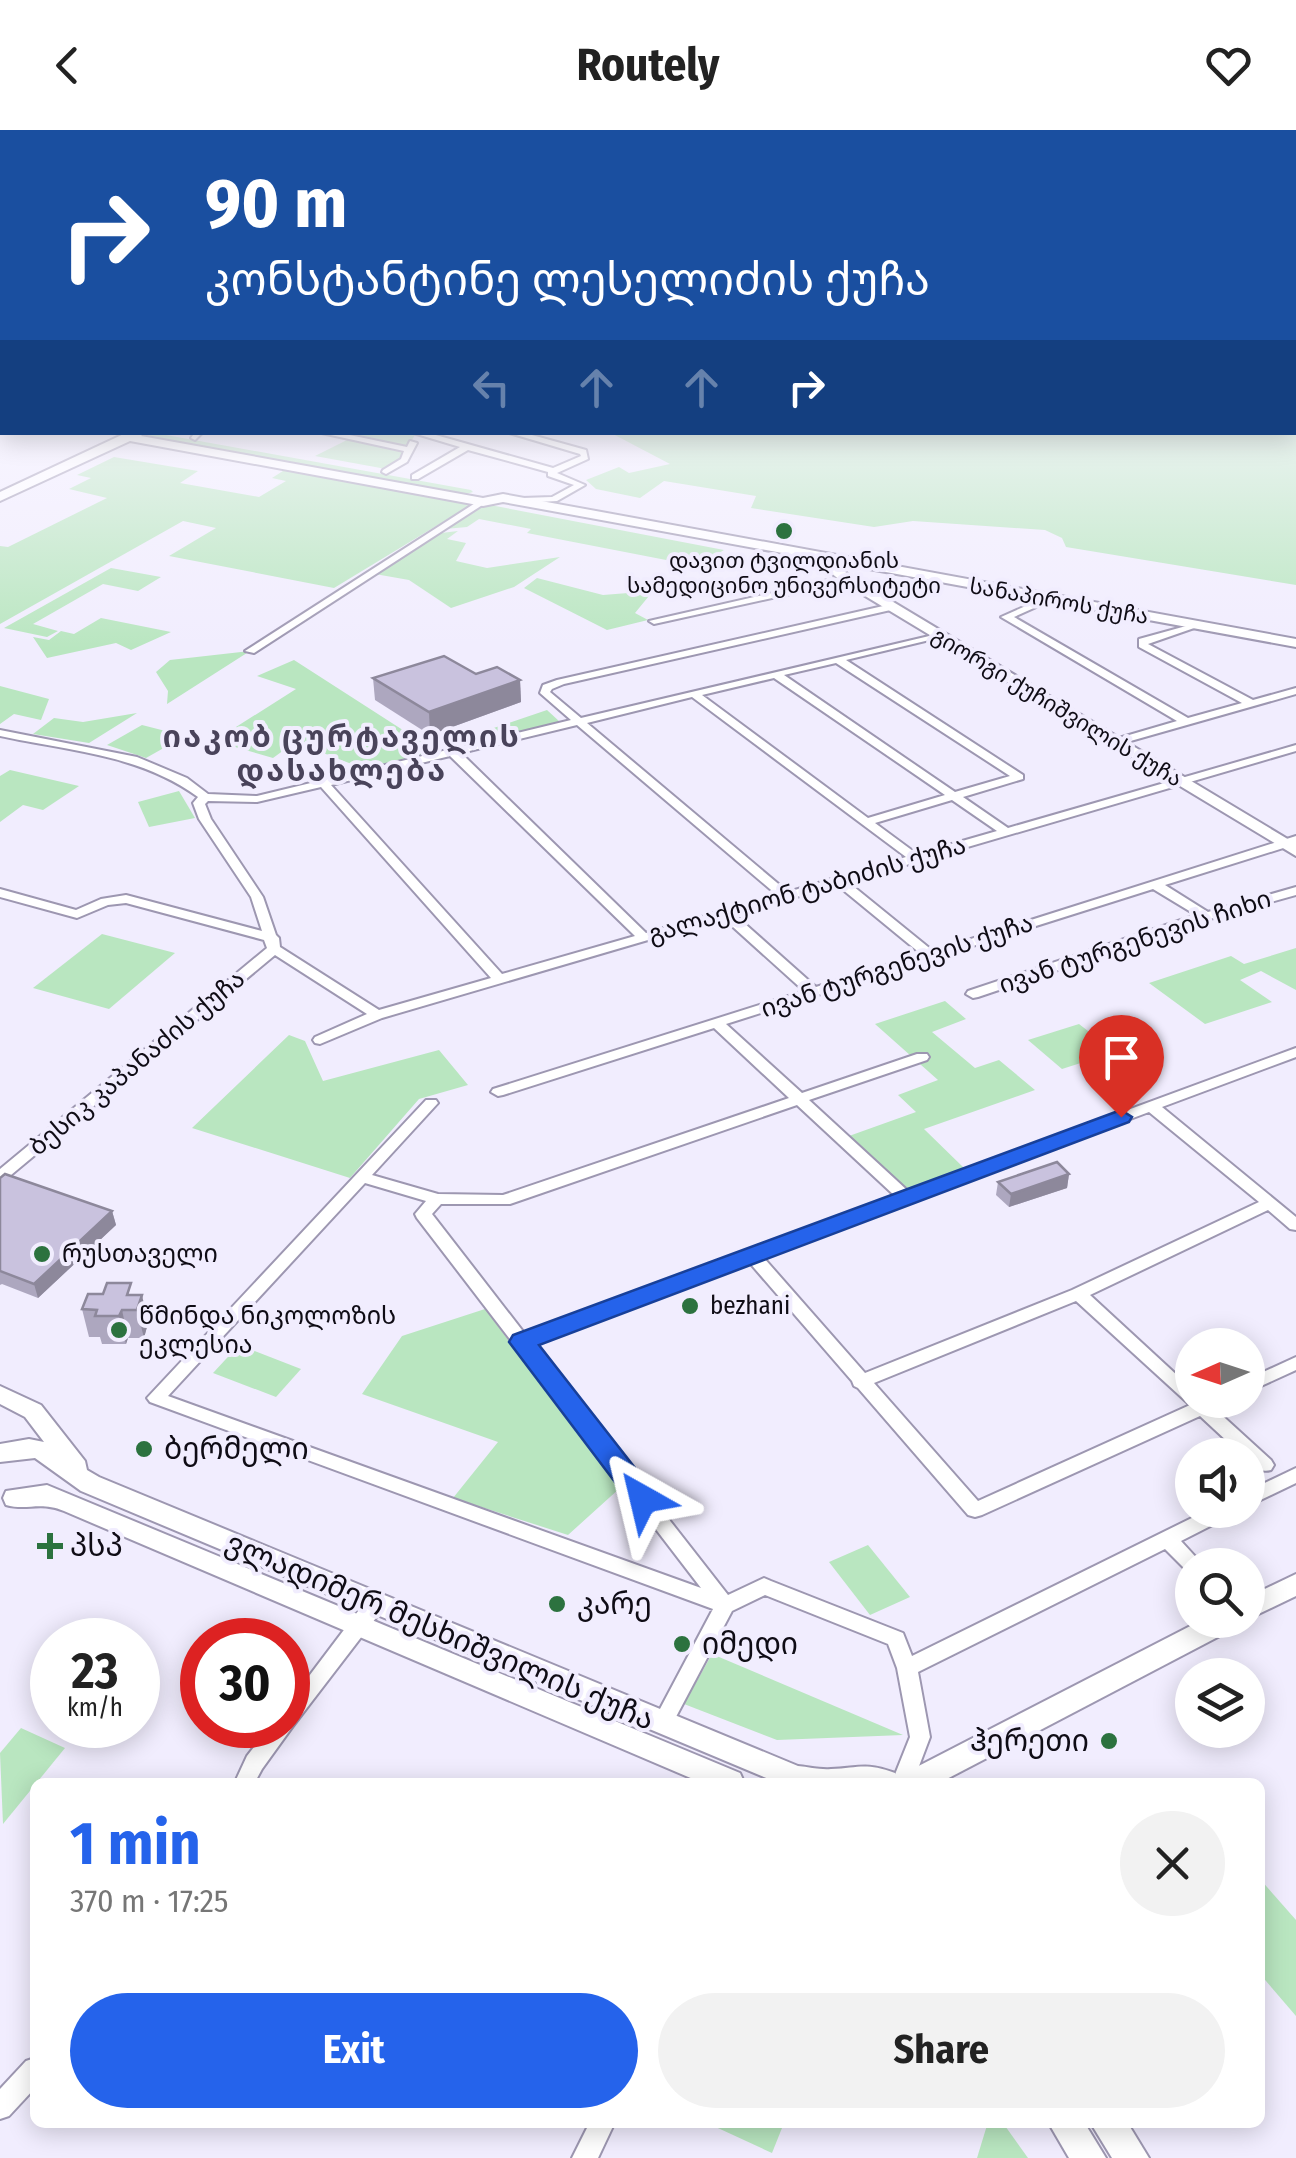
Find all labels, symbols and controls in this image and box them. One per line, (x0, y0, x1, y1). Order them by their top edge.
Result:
icon: back (40, 38, 95, 93)
text: Routely (576, 38, 720, 92)
icon: heart (1201, 38, 1256, 93)
text: 90 m (205, 162, 347, 246)
icon: right (40, 170, 170, 300)
text: კონსტანტინე ლესელიძის ქუჩა (205, 253, 930, 307)
icon: left (464, 360, 519, 415)
icon: ahead (569, 360, 624, 415)
icon: ahead (674, 360, 729, 415)
icon: right (779, 360, 834, 415)
marker: დავით ტვილდიანის სამედიცინო უნივერსიტეტი (773, 520, 795, 542)
place label: დავით ტვილდიანის სამედიცინო უნივერსიტეტი (627, 547, 941, 599)
street label: სანაპიროს ქუჩა (967, 572, 1151, 630)
street label: გიორგი ქუჩიშვილის ქუჩა (927, 621, 1187, 793)
district label: იაკობ ცურტაველის დასახლება (163, 719, 521, 790)
street label: გალაქტიონ ტაბიძის ქუჩა (645, 830, 969, 950)
street label: ივან ტურგენევის ჩიხი (995, 884, 1275, 1000)
street label: ივან ტურგენევის ქუჩა (757, 908, 1037, 1024)
street label: ბესიკ კაპანაძის ქუჩა (23, 964, 251, 1162)
pin (1079, 1015, 1164, 1118)
icon: arrive (1094, 1030, 1149, 1085)
place label: რუსთაველი (62, 1239, 218, 1269)
marker: რუსთაველი (31, 1243, 53, 1265)
place label: bezhani (710, 1291, 790, 1321)
marker: bezhani (679, 1295, 701, 1317)
place label: წმინდა ნიკოლოზის ეკლესია (139, 1301, 396, 1360)
marker: წმინდა ნიკოლოზის ეკლესია (108, 1319, 130, 1341)
north arrow (1175, 1328, 1265, 1418)
map controls (1175, 1328, 1265, 1748)
place label: ბერმელი (164, 1431, 309, 1467)
marker: ბერმელი (133, 1438, 155, 1460)
button: sound (1175, 1438, 1265, 1528)
position arrow (591, 1447, 695, 1551)
street label: ვლადიმერ მესხიშვილის ქუჩა (220, 1524, 660, 1738)
place label: პსპ (70, 1528, 123, 1564)
marker: პსპ (39, 1535, 61, 1557)
button: search (1175, 1548, 1265, 1638)
place label: კარე (577, 1586, 652, 1622)
marker: კარე (546, 1593, 568, 1615)
speed limit sign: 30 (180, 1618, 310, 1748)
place label: იმედი (702, 1626, 798, 1662)
marker: იმედი (671, 1633, 693, 1655)
text: 23 (72, 1641, 118, 1701)
button: layers (1175, 1658, 1265, 1748)
text: km/h (67, 1693, 123, 1723)
place label: ჰერეთი (970, 1723, 1089, 1759)
marker: ჰერეთი (1098, 1730, 1120, 1752)
text: 1 min (70, 1808, 201, 1880)
button: close (1120, 1811, 1225, 1916)
text: 370 m · 17:25 (70, 1882, 229, 1920)
button: Exit (70, 1993, 638, 2108)
button: Share (658, 1993, 1225, 2108)

